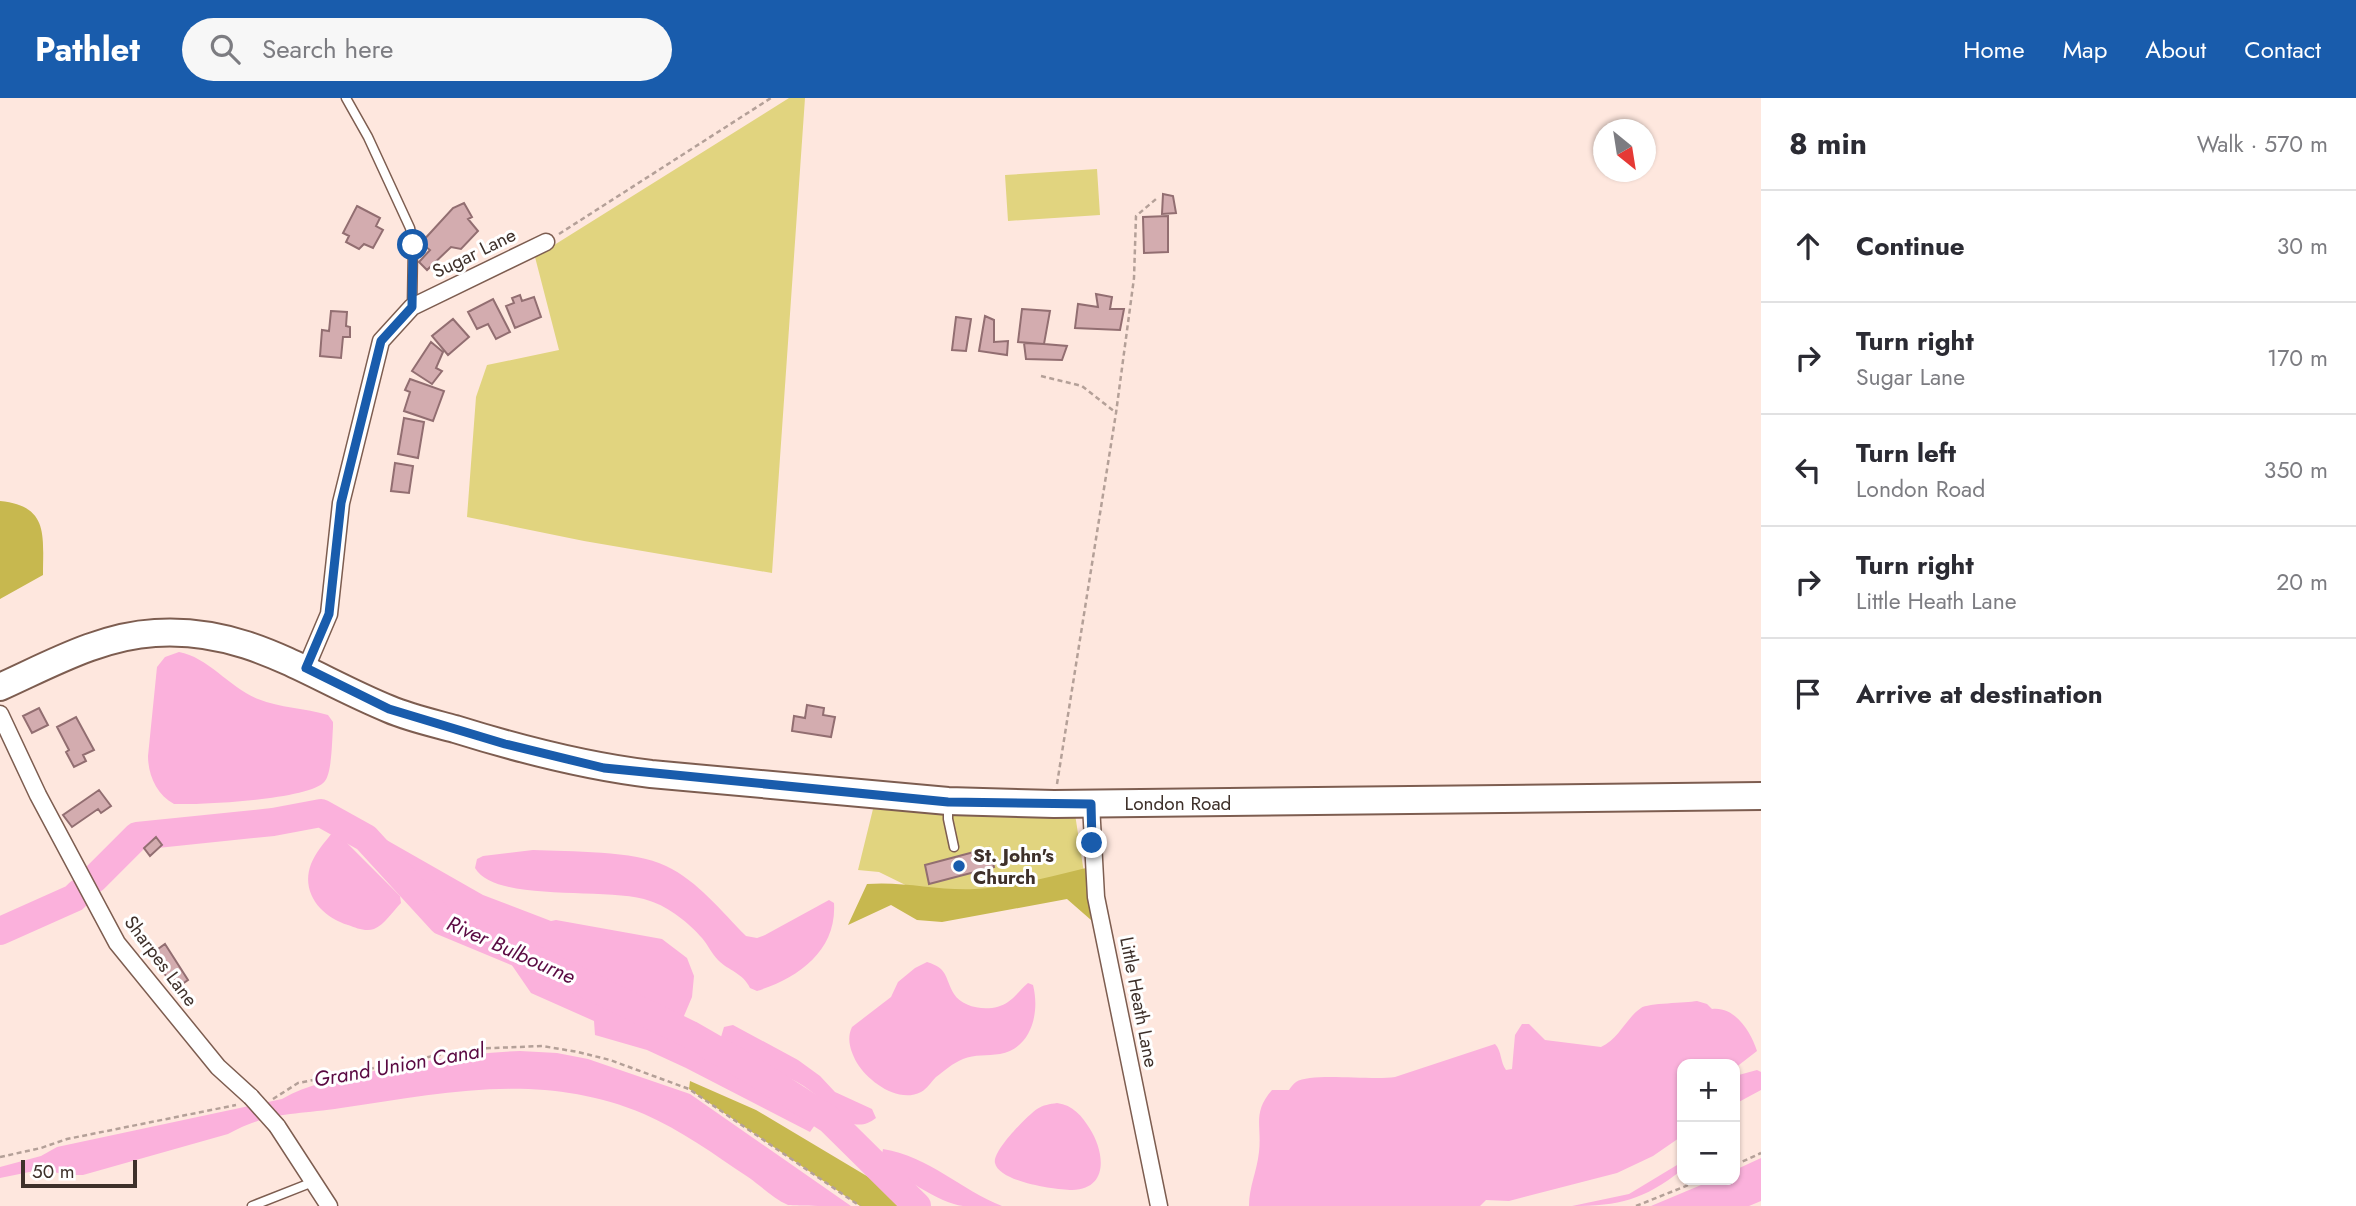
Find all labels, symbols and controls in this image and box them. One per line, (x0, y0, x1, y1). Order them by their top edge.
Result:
search box (182, 18, 672, 81)
text: Pathlet (35, 26, 140, 73)
icon: search (206, 30, 244, 68)
text: Search here (262, 30, 393, 68)
text: Home (1963, 32, 2025, 67)
text: Map (2063, 32, 2107, 67)
text: About (2145, 32, 2206, 67)
text: Contact (2244, 32, 2321, 67)
north arrow (1593, 119, 1656, 182)
text: 8 min (1789, 122, 1867, 165)
text: Walk · 570 m (2197, 127, 2328, 161)
street label: Sugar Lane (428, 221, 521, 285)
icon: ahead (1789, 227, 1827, 265)
text: Continue (1856, 227, 1965, 265)
route start (397, 229, 428, 260)
text: 30 m (2277, 229, 2328, 263)
text: Turn right (1856, 322, 1974, 360)
icon: right (1789, 339, 1827, 377)
text: 170 m (2267, 341, 2328, 375)
text: Sugar Lane (1856, 360, 1965, 394)
text: Turn left (1856, 434, 1956, 472)
icon: left (1789, 451, 1827, 489)
text: 350 m (2264, 453, 2328, 487)
text: London Road (1856, 472, 1985, 506)
text: Turn right (1856, 546, 1974, 584)
icon: right (1789, 563, 1827, 601)
text: 20 m (2276, 565, 2328, 599)
text: Little Heath Lane (1856, 584, 2017, 618)
icon: arrive (1789, 675, 1827, 713)
text: Arrive at destination (1856, 675, 2103, 713)
street label: London Road (1125, 790, 1231, 817)
route end (1076, 827, 1107, 858)
place label: St. John's Church (973, 842, 1054, 891)
marker: St. John's Church (951, 858, 967, 874)
water label: River Bulbourne (442, 908, 580, 992)
street label: Sharpes Lane (118, 910, 204, 1012)
street label: Little Heath Lane (1113, 934, 1165, 1070)
water label: Grand Union Canal (311, 1035, 488, 1095)
map controls (1677, 1059, 1740, 1185)
button: + (1677, 1059, 1740, 1122)
button: − (1677, 1122, 1740, 1185)
scale bar (21, 1157, 136, 1189)
text: 50 m (32, 1158, 75, 1185)

